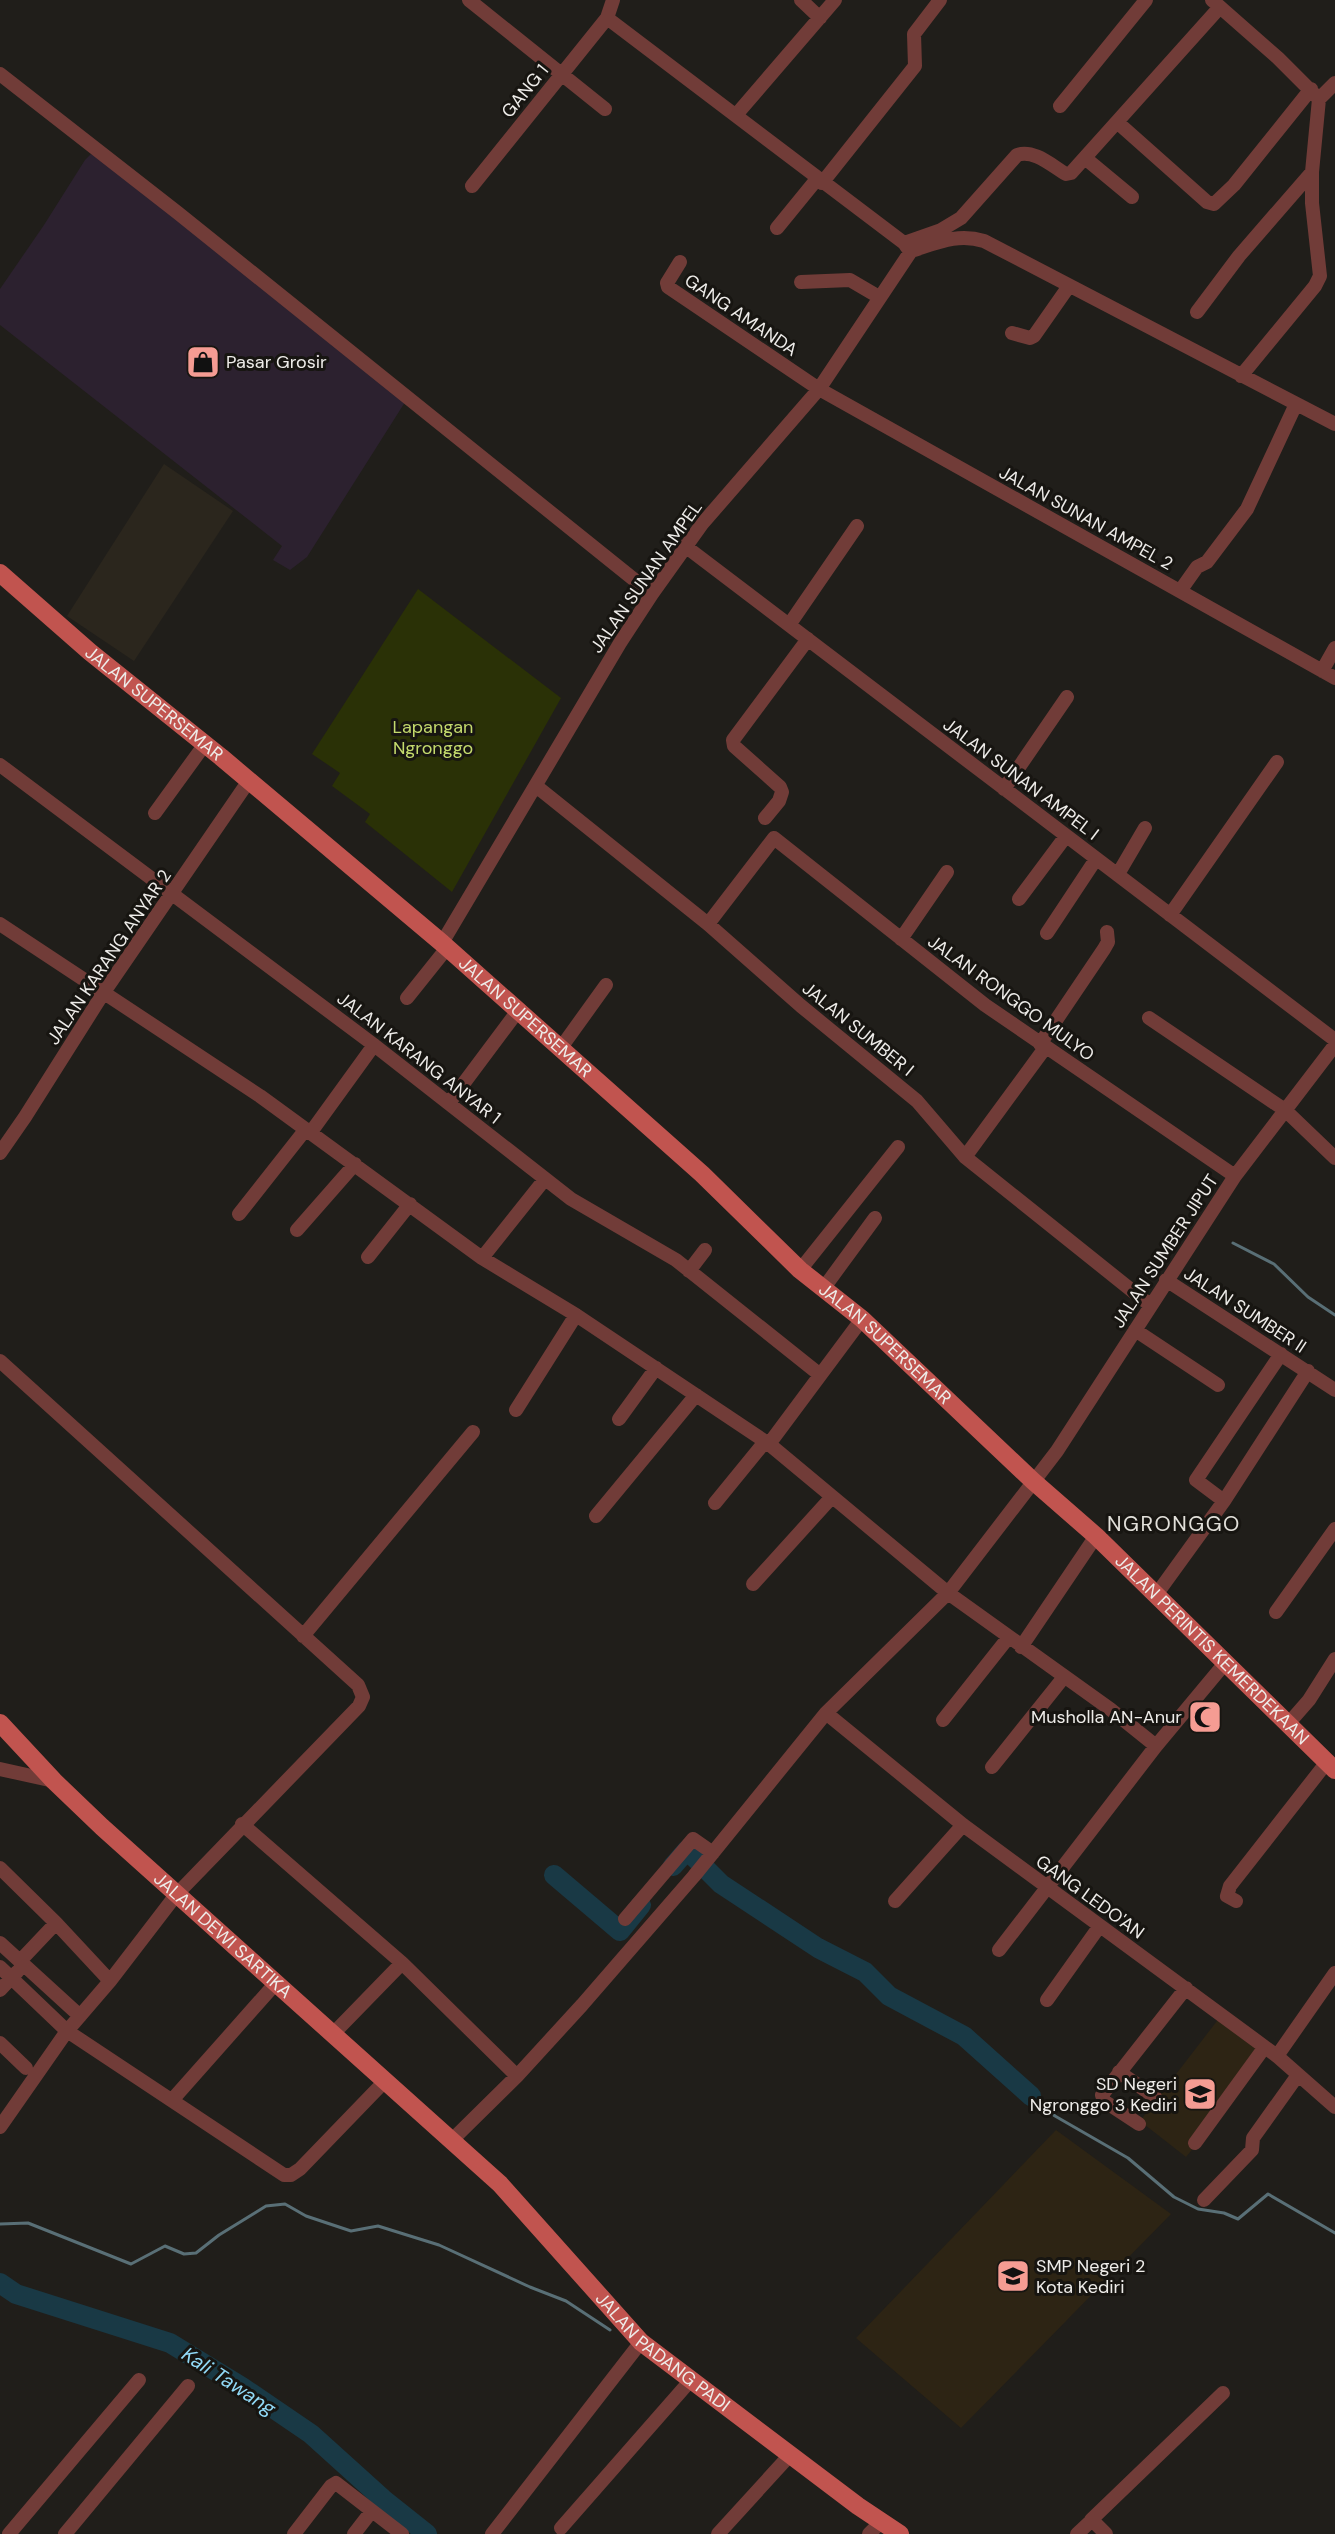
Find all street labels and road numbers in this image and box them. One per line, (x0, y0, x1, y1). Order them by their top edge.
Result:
street label: GANG 1 (496, 59, 554, 123)
street label: GANG AMANDA (680, 268, 802, 362)
street label: JALAN SUNAN AMPEL 2 (995, 460, 1177, 576)
street label: JALAN SUNAN AMPEL (585, 496, 707, 658)
street label: JALAN SUPERSEMAR (80, 641, 228, 766)
street label: JALAN SUNAN AMPEL I (938, 713, 1104, 845)
street label: JALAN KARANG ANYAR 2 (41, 865, 177, 1049)
street label: JALAN RONGGO MULYO (923, 929, 1099, 1067)
street label: JALAN SUPERSEMAR (453, 951, 597, 1083)
street label: JALAN SUMBER I (797, 977, 919, 1081)
street label: JALAN KARANG ANYAR 1 (332, 986, 506, 1130)
street label: JALAN SUMBER JIPUT (1106, 1170, 1224, 1332)
street label: JALAN SUMBER II (1179, 1261, 1311, 1359)
street label: JALAN SUPERSEMAR (814, 1277, 957, 1410)
street label: JALAN PERINTIS KEMERDEKAAN (1110, 1549, 1314, 1750)
street label: GANG LEDO'AN (1031, 1849, 1149, 1945)
street label: JALAN DEWI SARTIKA (149, 1867, 297, 2004)
street label: JALAN PADANG PADI (590, 2287, 735, 2417)

